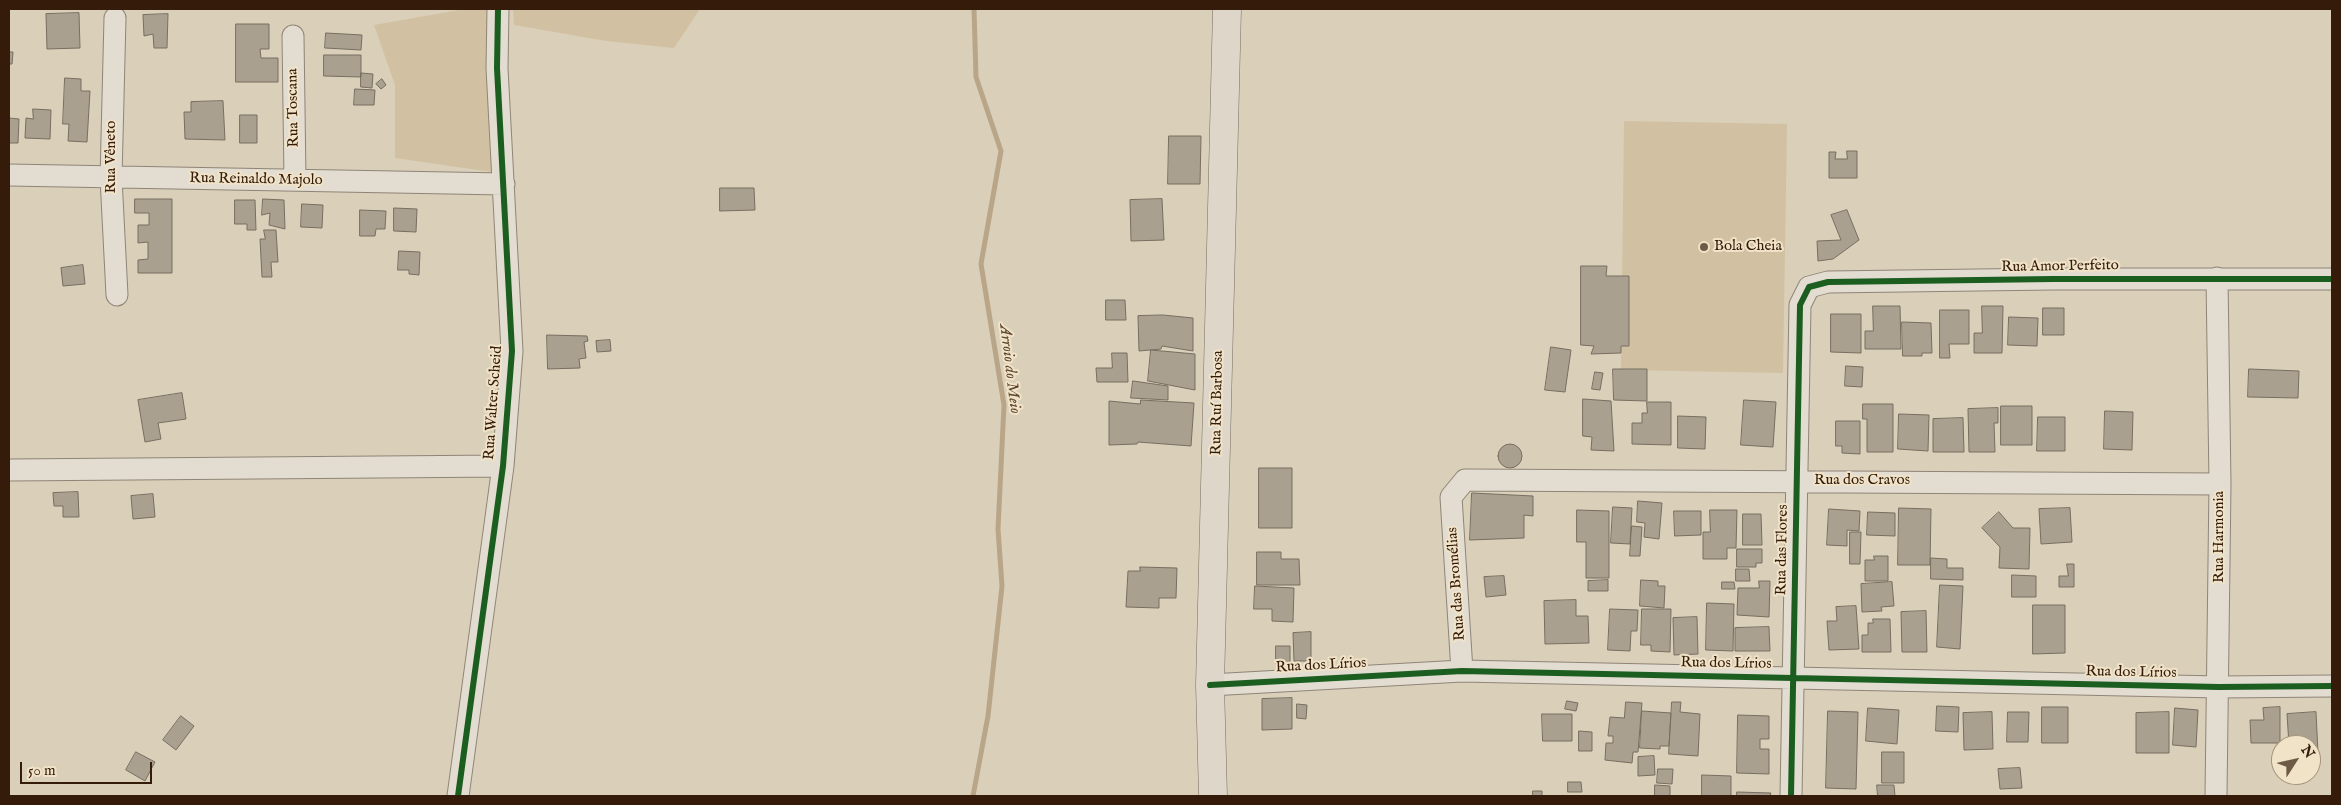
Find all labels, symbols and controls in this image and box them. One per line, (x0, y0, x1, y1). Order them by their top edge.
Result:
street label: Rua Toscana (284, 68, 304, 148)
street label: Rua Vêneto (103, 121, 121, 193)
street label: Rua Reinaldo Majolo (189, 170, 323, 190)
place label: Bola Cheia (1714, 238, 1782, 256)
marker: Bola Cheia (1698, 241, 1710, 253)
street label: Rua Amor Perfeito (2001, 257, 2119, 277)
water label: Arroio do Meio (994, 323, 1024, 415)
street label: Rua Walter Scheid (481, 345, 507, 461)
street label: Rua Ruí Barbosa (1208, 350, 1228, 456)
street label: Rua dos Cravos (1814, 472, 1910, 490)
street label: Rua Harmonia (2211, 491, 2229, 583)
street label: Rua das Flores (1773, 504, 1793, 596)
street label: Rua das Bromélias (1444, 527, 1470, 641)
street label: Rua dos Lírios (1680, 654, 1772, 674)
street label: Rua dos Lírios (1275, 655, 1367, 677)
street label: Rua dos Lírios (2085, 663, 2177, 683)
north arrow (2271, 735, 2321, 785)
text: N (2297, 742, 2318, 762)
scale bar (22, 752, 155, 784)
text: 50 m (28, 761, 56, 780)

